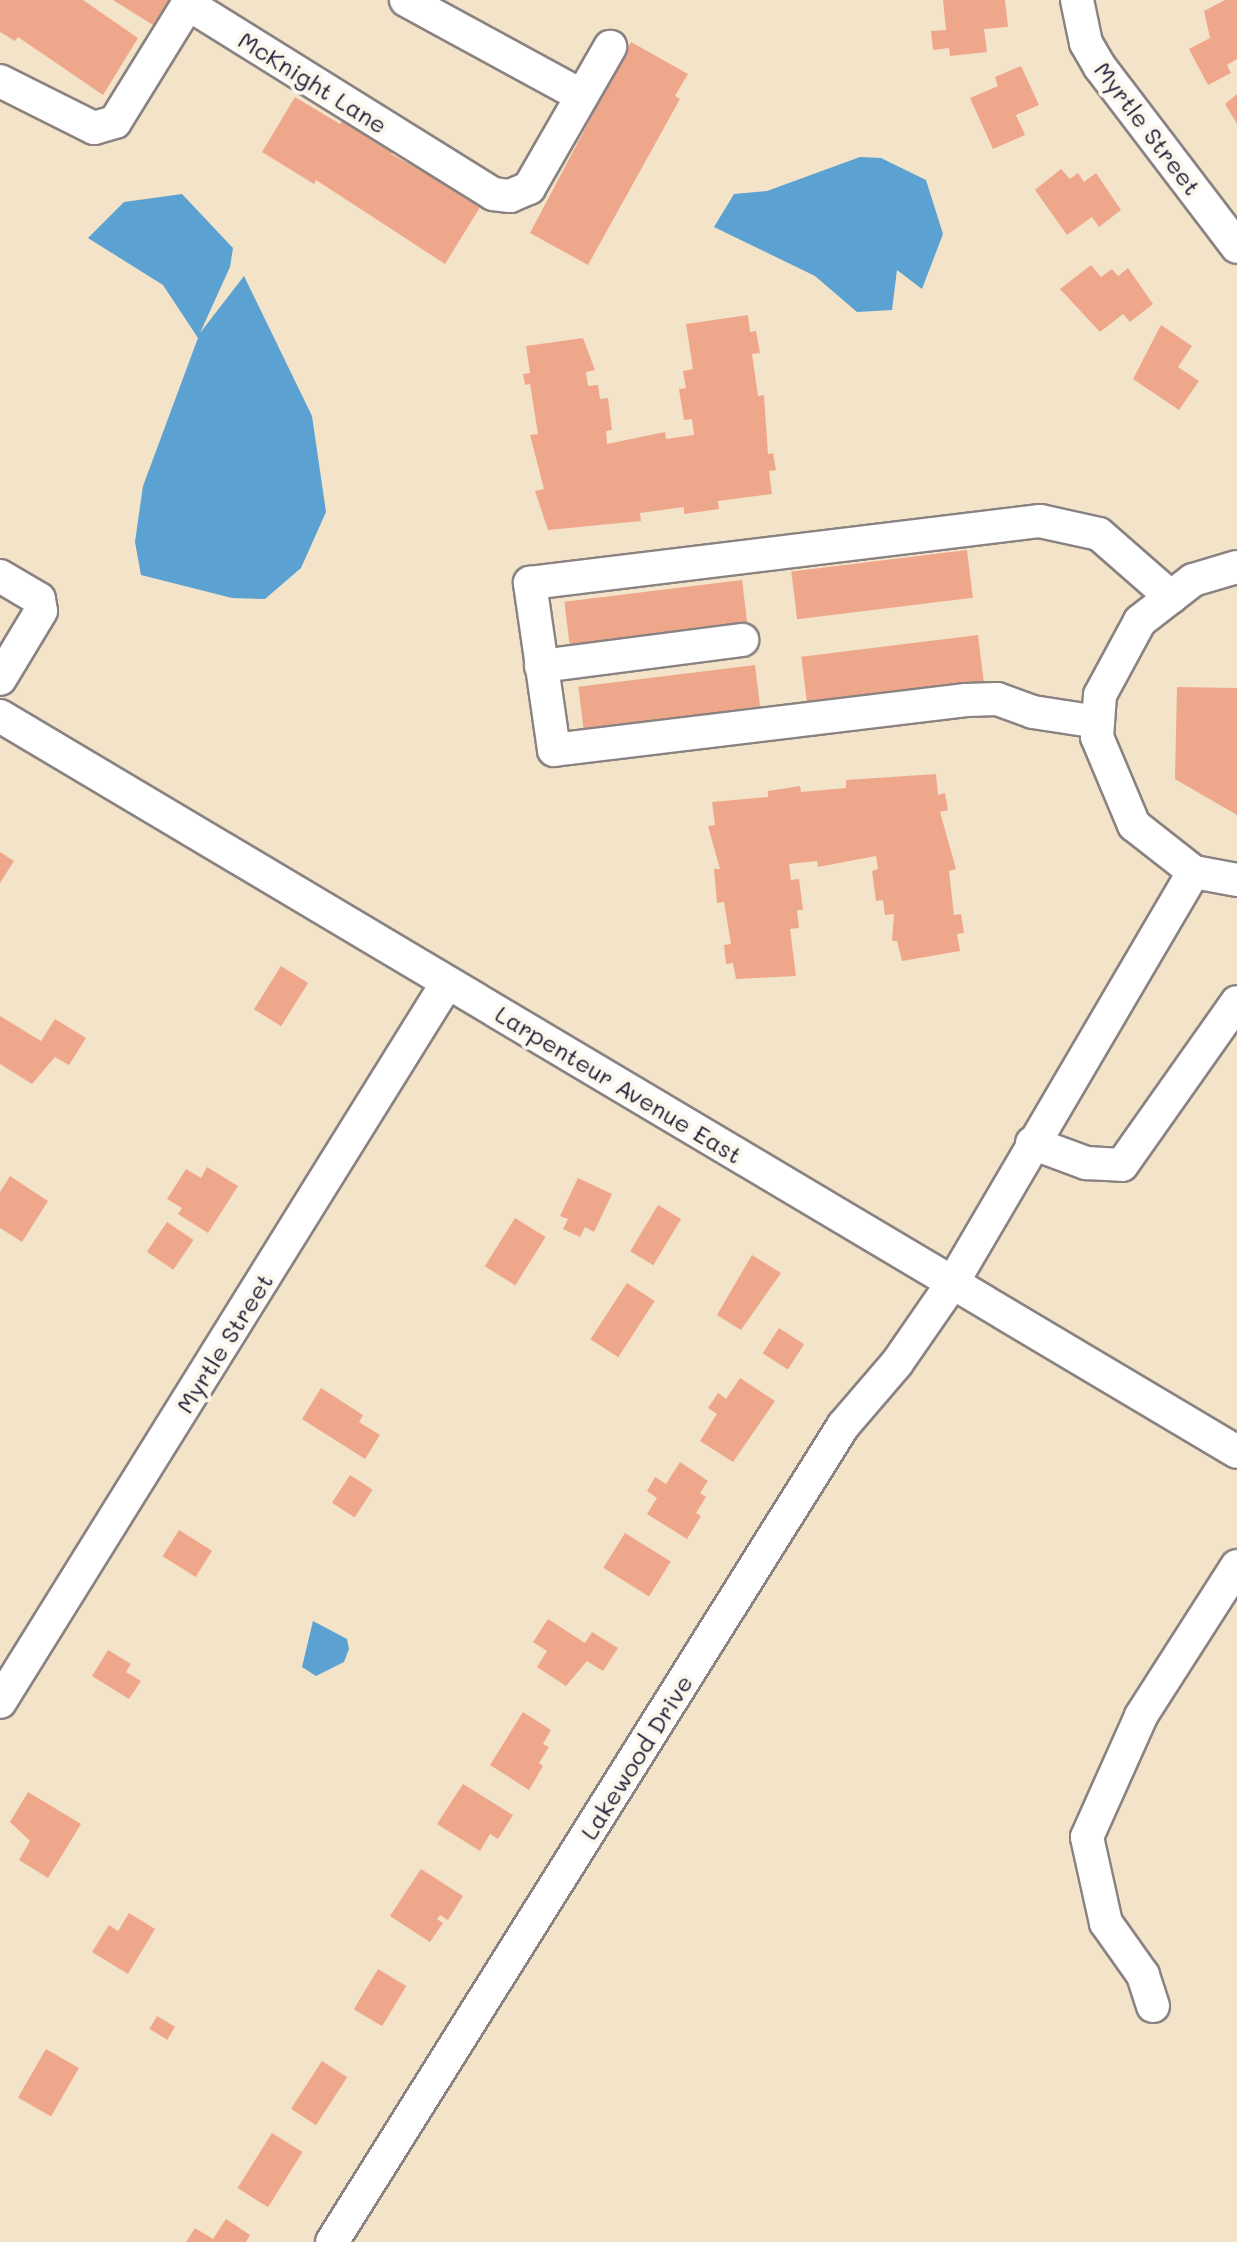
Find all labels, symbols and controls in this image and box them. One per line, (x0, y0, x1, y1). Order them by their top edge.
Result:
street label: McKnight Lane (233, 25, 393, 139)
street label: Myrtle Street (1089, 56, 1207, 200)
street label: Larpenteur Avenue East (491, 999, 747, 1169)
street label: Myrtle Street (170, 1268, 278, 1418)
street label: Lakewood Drive (574, 1669, 698, 1845)

